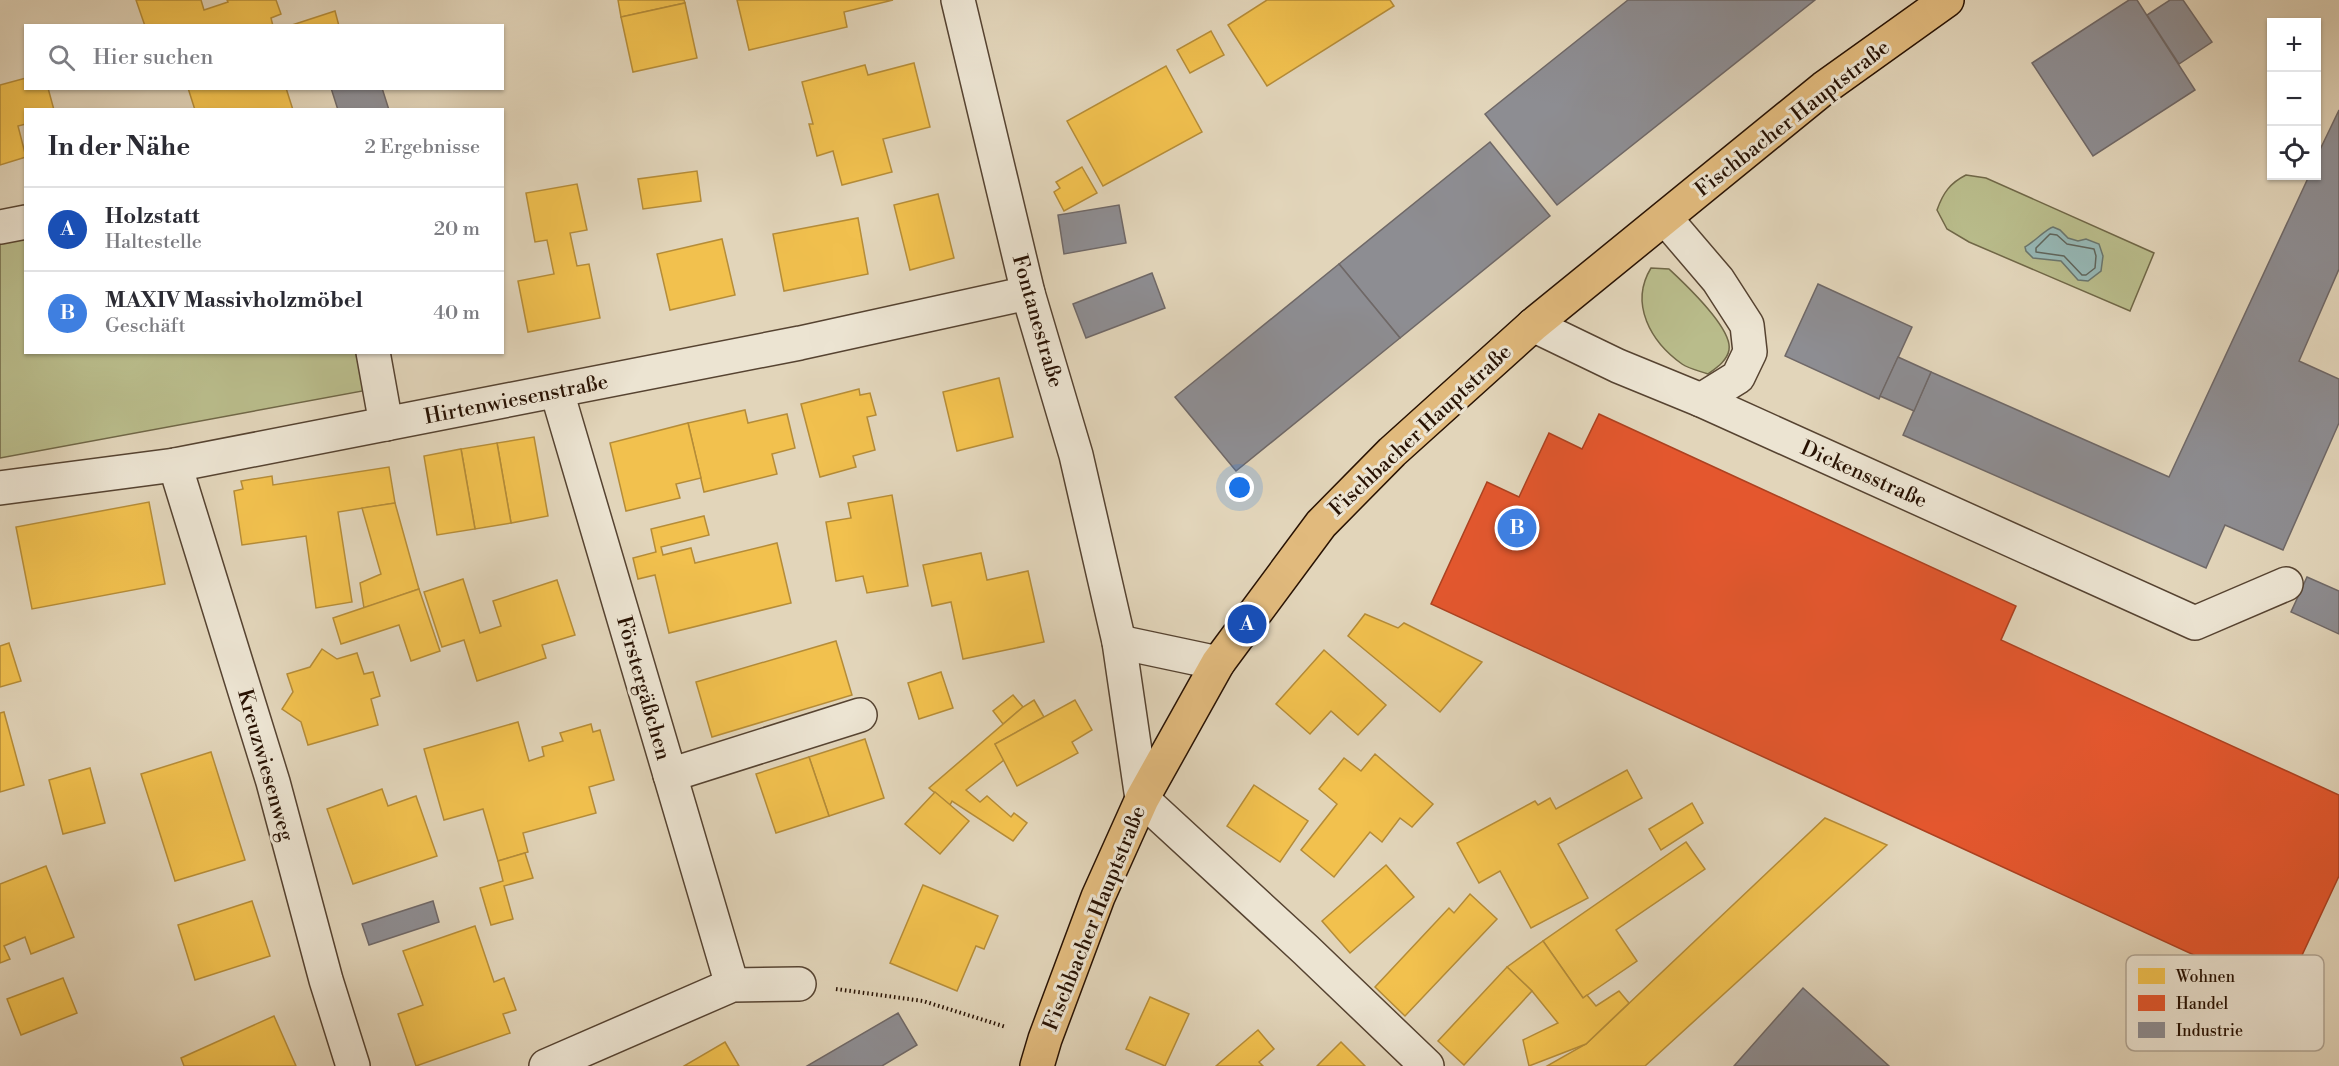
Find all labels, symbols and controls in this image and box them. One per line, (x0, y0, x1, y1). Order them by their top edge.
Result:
map controls (2267, 18, 2321, 180)
button: + (2267, 18, 2321, 72)
search box (24, 24, 504, 90)
street label: Fischbacher Hauptstraße (1690, 35, 1895, 203)
icon: search (45, 41, 78, 74)
text: Hier suchen (93, 44, 213, 71)
button: − (2267, 72, 2321, 126)
button: locate (2267, 126, 2321, 180)
text: In der Nähe (48, 131, 190, 163)
text: 2 Ergebnisse (364, 135, 480, 160)
text: Holzstatt (105, 203, 199, 230)
text: A (60, 217, 75, 242)
text: 20 m (434, 217, 480, 242)
text: Haltestelle (105, 230, 202, 255)
street label: Fontanestraße (1006, 252, 1068, 391)
text: MAXIV Massivholzmöbel (105, 287, 363, 314)
text: B (60, 301, 75, 326)
text: 40 m (433, 301, 480, 326)
text: Geschäft (105, 314, 186, 339)
street label: Fischbacher Hauptstraße (1324, 339, 1517, 522)
street label: Hirtenwiesenstraße (422, 369, 610, 431)
street label: Dickensstraße (1796, 435, 1931, 514)
your location (1225, 473, 1254, 502)
pin: B (1498, 506, 1537, 550)
pin: A (1228, 602, 1266, 646)
street label: Förstergäßchen (610, 613, 676, 764)
street label: Kreuzwiesenweg (231, 686, 299, 844)
street label: Fischbacher Hauptstraße (1038, 802, 1152, 1035)
legend (2126, 955, 2324, 1051)
text: Wohnen (2175, 967, 2236, 987)
text: Handel (2176, 994, 2229, 1014)
text: Industrie (2176, 1021, 2243, 1041)

